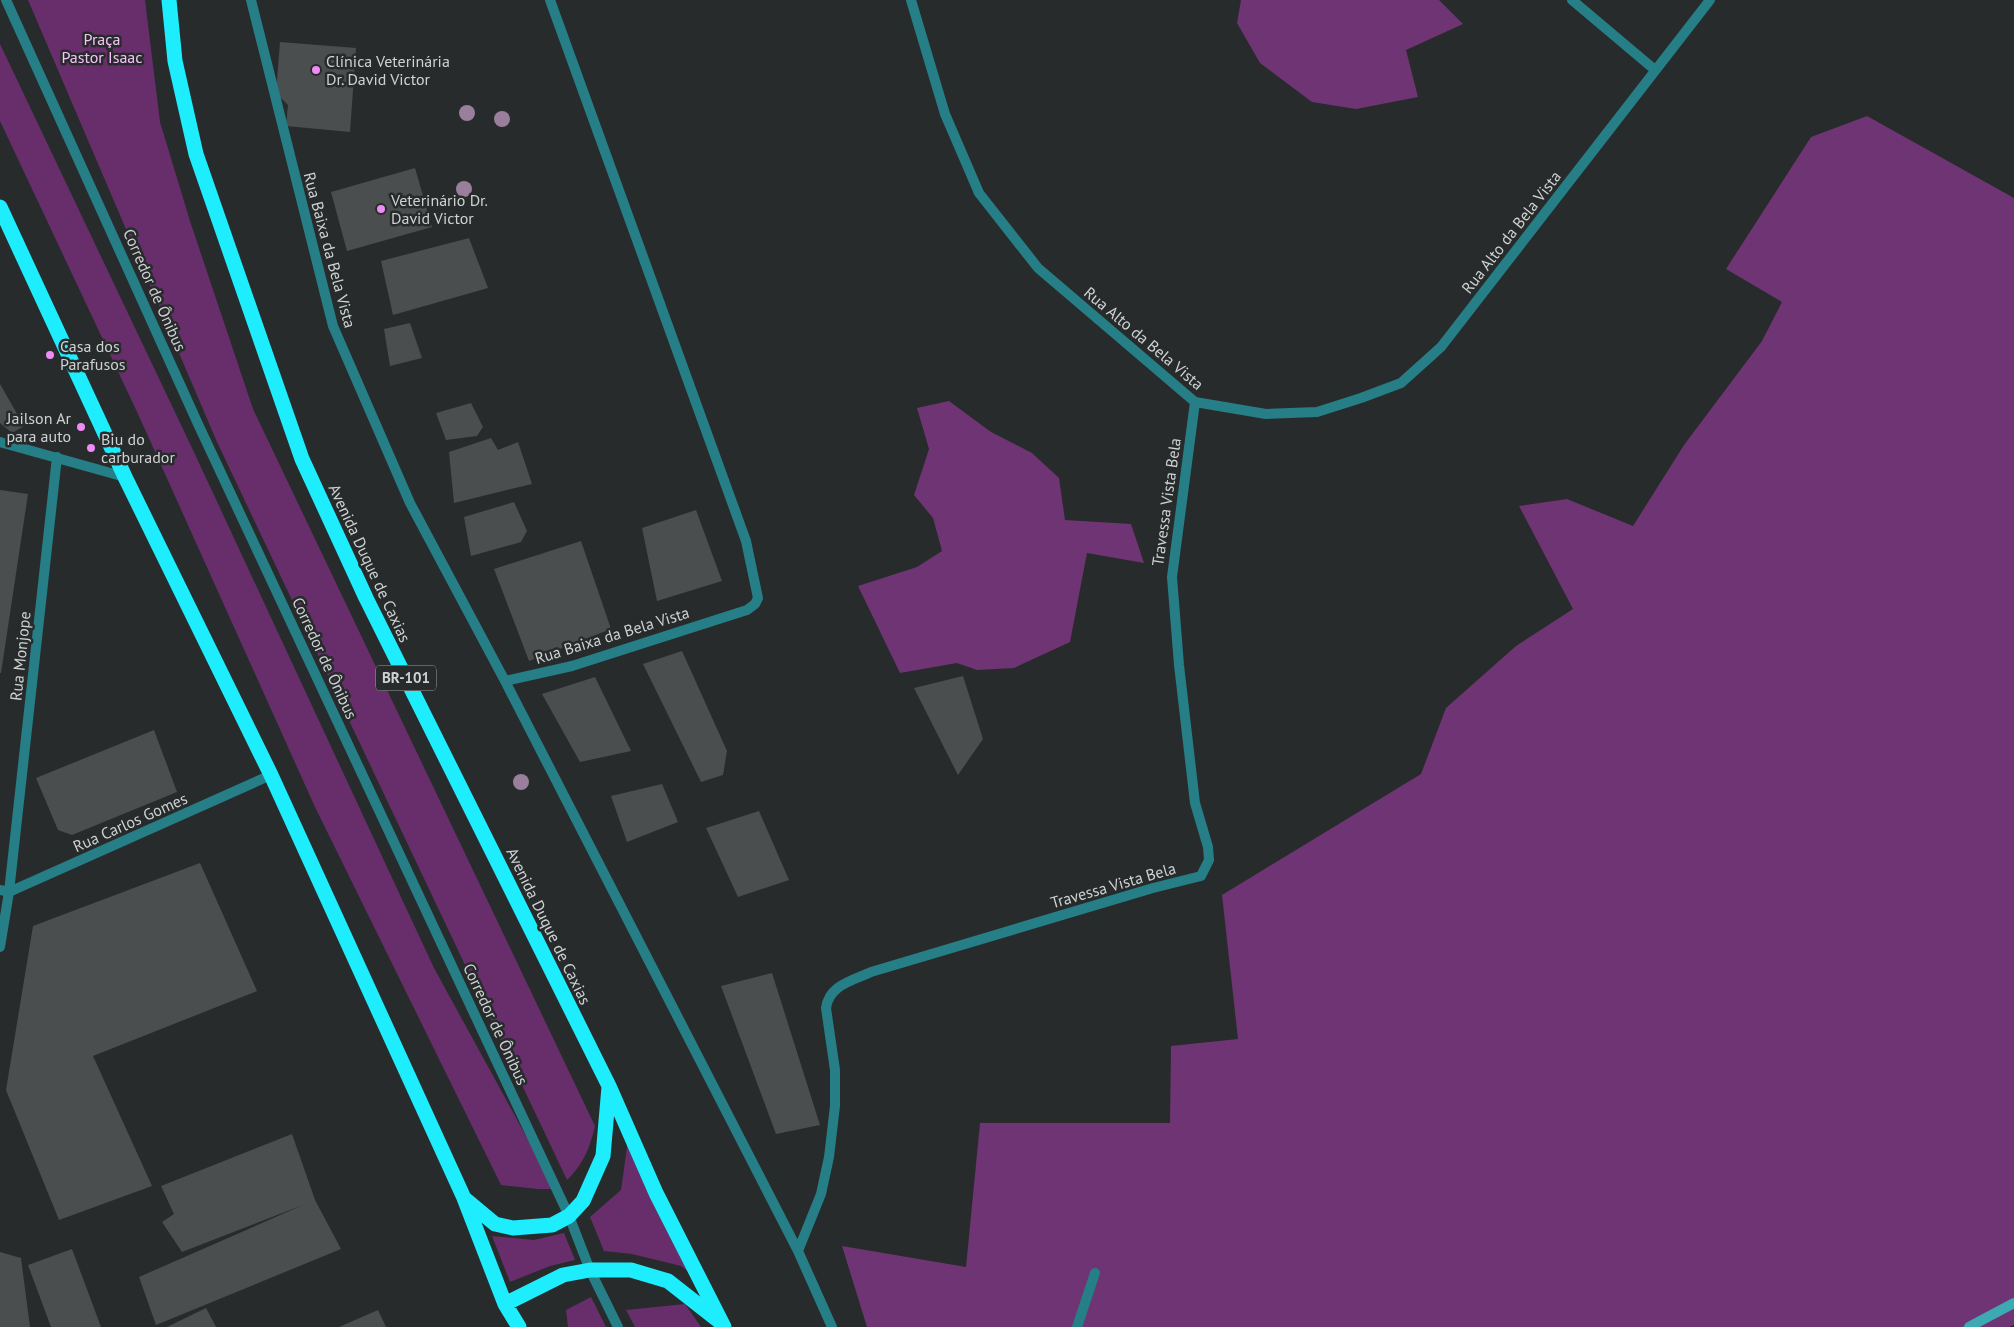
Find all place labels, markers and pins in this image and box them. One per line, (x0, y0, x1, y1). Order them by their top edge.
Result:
place label: Clínica Veterinária Dr. David Victor (326, 51, 450, 89)
marker: Clínica Veterinária Dr. David Victor (310, 64, 322, 76)
place label: Veterinário Dr. David Victor (390, 190, 488, 228)
marker: Veterinário Dr. David Victor (375, 203, 387, 215)
place label: Casa dos Parafusos (60, 336, 126, 374)
marker: Casa dos Parafusos (44, 349, 56, 361)
place label: Jailson Ar para auto (6, 408, 72, 446)
marker: Jailson Ar para auto (75, 421, 87, 433)
place label: Biu do carburador (101, 429, 175, 467)
marker: Biu do carburador (85, 442, 97, 454)

